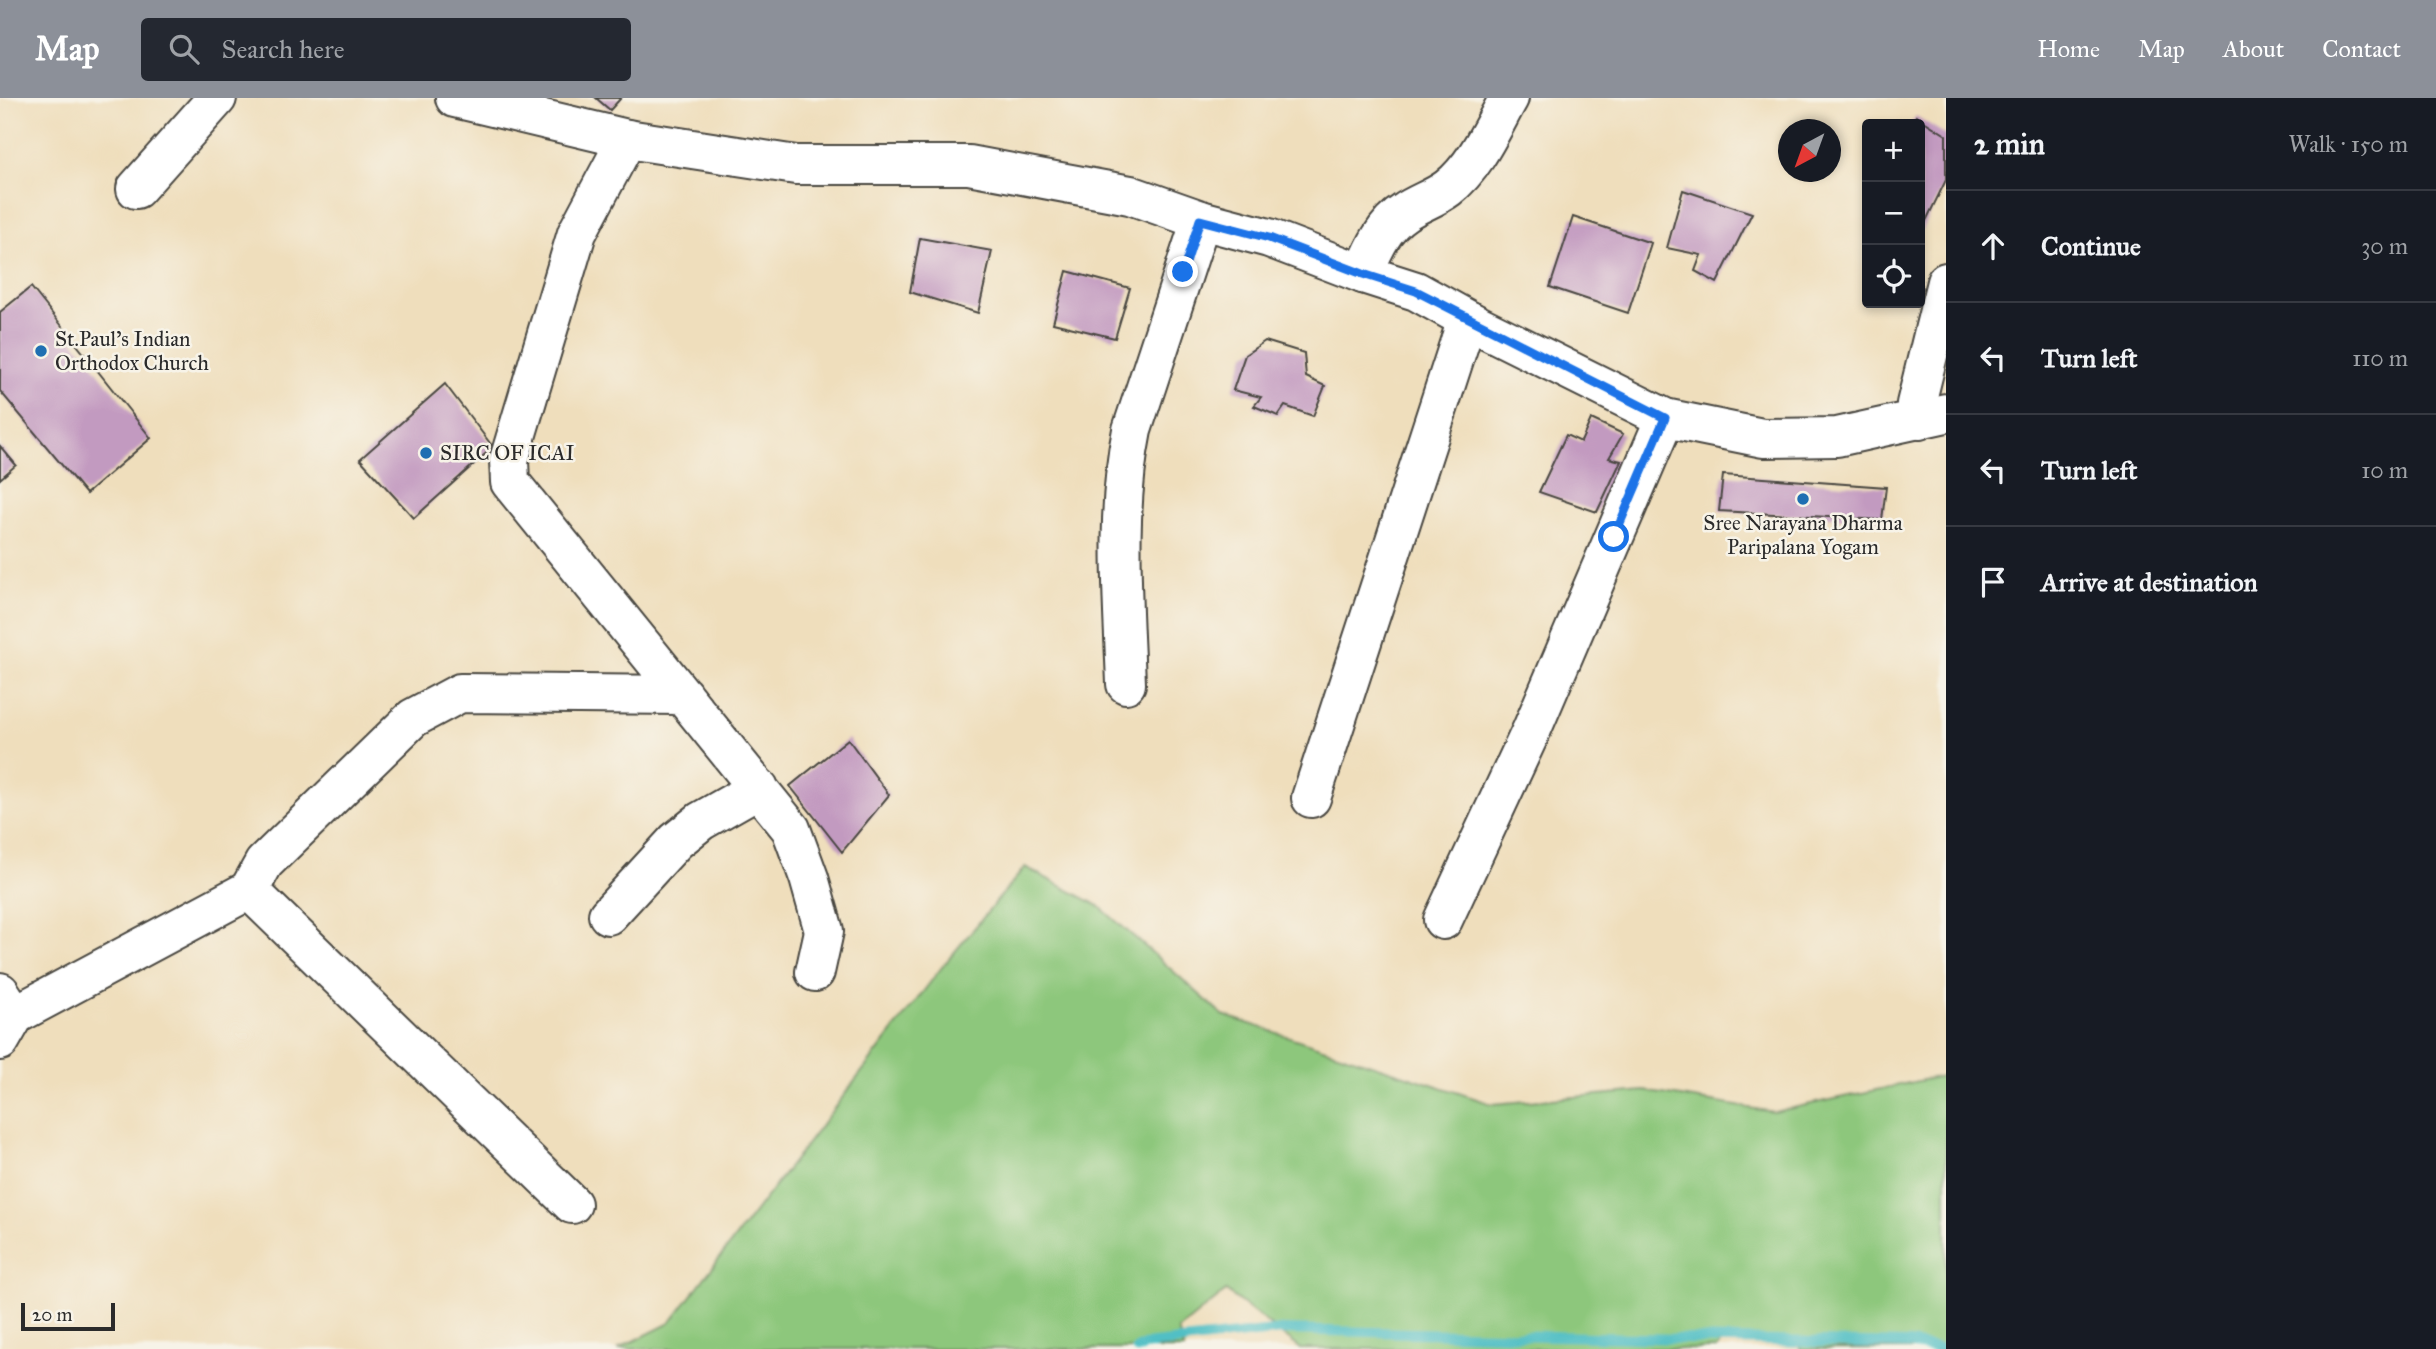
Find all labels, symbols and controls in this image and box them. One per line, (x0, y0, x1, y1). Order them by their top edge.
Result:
search box (141, 18, 631, 81)
text: Map (35, 29, 99, 69)
icon: search (165, 30, 203, 68)
text: Search here (221, 33, 345, 65)
text: Home (2037, 34, 2100, 64)
text: Map (2138, 34, 2185, 64)
text: About (2223, 34, 2284, 64)
text: Contact (2322, 34, 2401, 64)
north arrow (1778, 119, 1841, 182)
map controls (1862, 119, 1925, 308)
button: + (1862, 119, 1925, 182)
text: 2 min (1974, 126, 2045, 162)
text: Walk · 150 m (2288, 130, 2408, 158)
button: − (1862, 182, 1925, 245)
icon: ahead (1974, 227, 2012, 265)
text: Continue (2041, 230, 2141, 262)
text: 30 m (2361, 232, 2408, 260)
button: locate (1862, 245, 1925, 308)
route end (1167, 256, 1198, 287)
place label: St.Paul's Indian Orthodox Church (55, 326, 209, 376)
icon: left (1974, 339, 2012, 377)
text: Turn left (2041, 342, 2137, 374)
marker: St.Paul's Indian Orthodox Church (33, 343, 49, 359)
text: 110 m (2352, 344, 2408, 372)
place label: SIRC OF ICAI (440, 440, 575, 466)
marker: SIRC OF ICAI (418, 445, 434, 461)
icon: left (1974, 451, 2012, 489)
text: Turn left (2041, 454, 2137, 486)
text: 10 m (2361, 456, 2408, 484)
marker: Sree Narayana Dharma Paripalana Yogam (1795, 491, 1811, 507)
place label: Sree Narayana Dharma Paripalana Yogam (1703, 510, 1903, 560)
route start (1598, 521, 1629, 552)
icon: arrive (1974, 563, 2012, 601)
text: Arrive at destination (2041, 566, 2258, 598)
scale bar (21, 1300, 116, 1332)
text: 20 m (32, 1303, 73, 1326)

